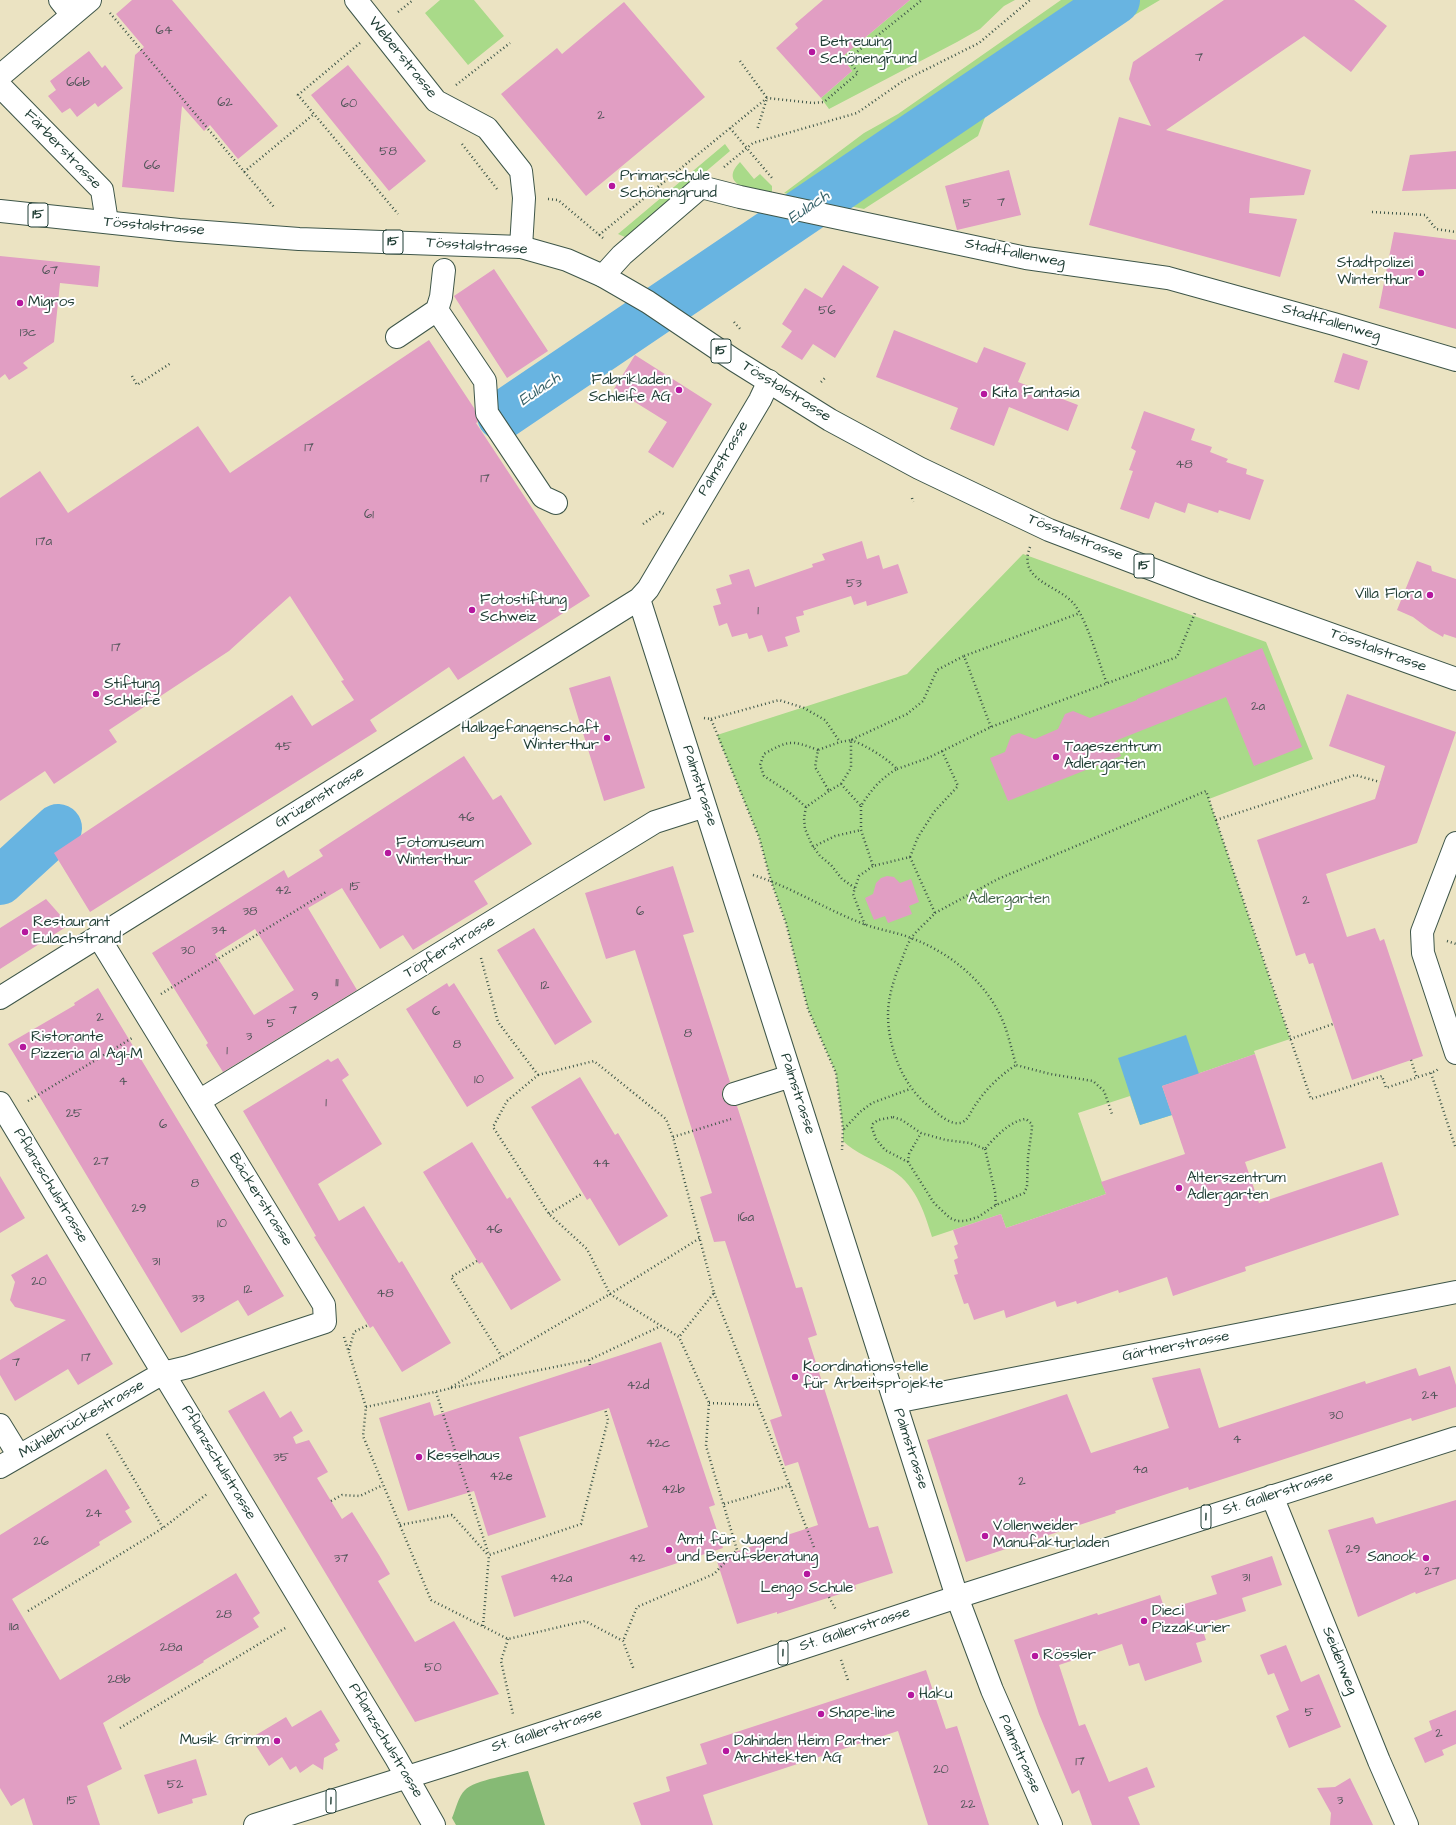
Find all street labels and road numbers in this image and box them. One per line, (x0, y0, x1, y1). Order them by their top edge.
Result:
street label: Weberstrasse (364, 14, 440, 102)
street label: Färberstrasse (19, 106, 105, 194)
road number: 15 (28, 203, 48, 227)
street label: Tösstalstrasse (103, 214, 205, 240)
road number: 15 (383, 230, 403, 254)
street label: Tösstalstrasse (426, 234, 528, 260)
street label: Stadtfallenweg (963, 235, 1067, 273)
street label: Stadtfallenweg (1280, 300, 1382, 346)
road number: 15 (711, 339, 731, 363)
street label: Tösstalstrasse (738, 357, 834, 427)
street label: Palmstrasse (695, 418, 753, 500)
street label: Tösstalstrasse (1025, 511, 1125, 565)
road number: 15 (1134, 554, 1154, 578)
street label: Tösstalstrasse (1327, 625, 1429, 677)
street label: Palmstrasse (677, 743, 721, 829)
street label: Grüzenstrasse (272, 763, 368, 833)
street label: Töpferstrasse (401, 913, 499, 983)
street label: Palmstrasse (775, 1051, 819, 1137)
street label: Pflanzschulstrasse (9, 1125, 91, 1247)
street label: Bäckerstrasse (224, 1150, 296, 1250)
street label: Gärtnerstrasse (1121, 1328, 1231, 1366)
street label: Mühlebrückestrasse (16, 1377, 148, 1463)
street label: Pflanzschulstrasse (177, 1402, 259, 1524)
street label: Palmstrasse (888, 1406, 932, 1492)
street label: St. Gallerstrasse (1220, 1468, 1336, 1520)
road number: 1 (1201, 1505, 1211, 1529)
street label: St. Gallerstrasse (797, 1604, 913, 1656)
street label: Seidenweg (1317, 1625, 1361, 1697)
road number: 1 (778, 1641, 788, 1665)
street label: Pflanzschulstrasse (344, 1680, 426, 1802)
street label: St. Gallerstrasse (489, 1705, 605, 1757)
street label: Palmstrasse (994, 1712, 1044, 1796)
road number: 1 (326, 1789, 336, 1813)

